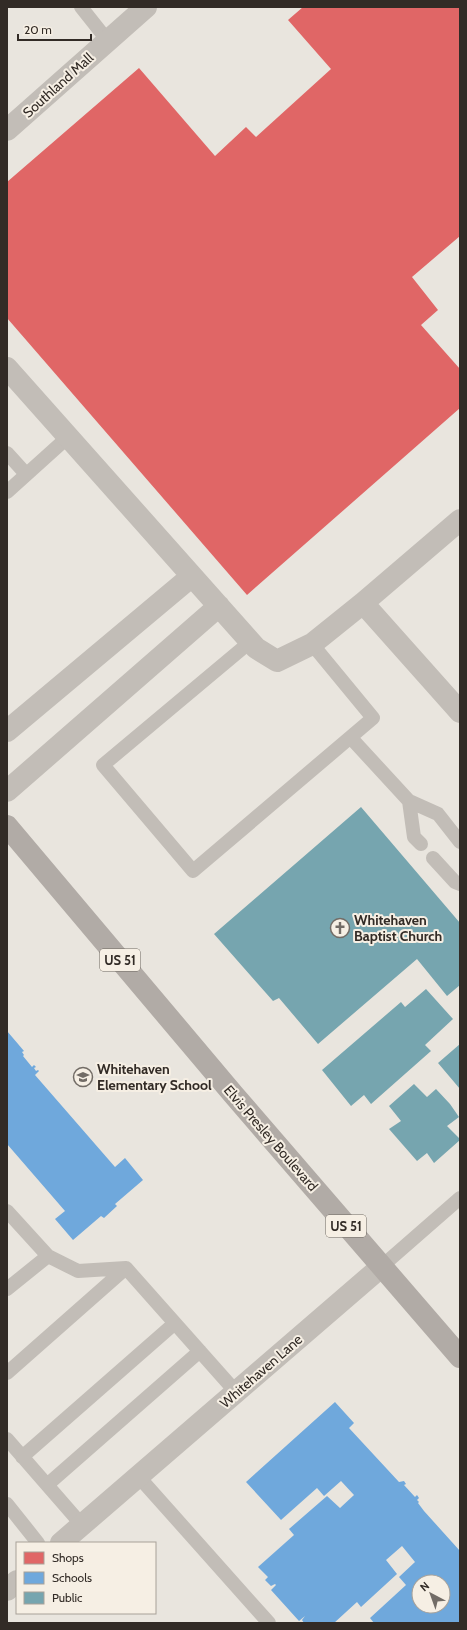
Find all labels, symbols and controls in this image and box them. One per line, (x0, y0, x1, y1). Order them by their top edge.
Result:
scale bar (18, 16, 91, 42)
text: 20 m (24, 22, 52, 37)
street label: Southland Mall (19, 48, 98, 121)
place label: Whitehaven Baptist Church (354, 911, 442, 945)
church icon: Whitehaven Baptist Church (329, 917, 351, 939)
road number: US 51 (100, 949, 140, 971)
place label: Whitehaven Elementary School (97, 1060, 212, 1094)
school or university icon: Whitehaven Elementary School (72, 1066, 94, 1088)
street label: Elvis Presley Boulevard (220, 1081, 322, 1195)
road number: US 51 (326, 1215, 366, 1237)
street label: Whitehaven Lane (216, 1330, 306, 1412)
legend (16, 1542, 156, 1614)
text: Shops (52, 1550, 84, 1565)
text: Schools (52, 1570, 92, 1585)
north arrow (411, 1574, 451, 1614)
text: N (417, 1579, 432, 1594)
text: Public (52, 1590, 83, 1605)

